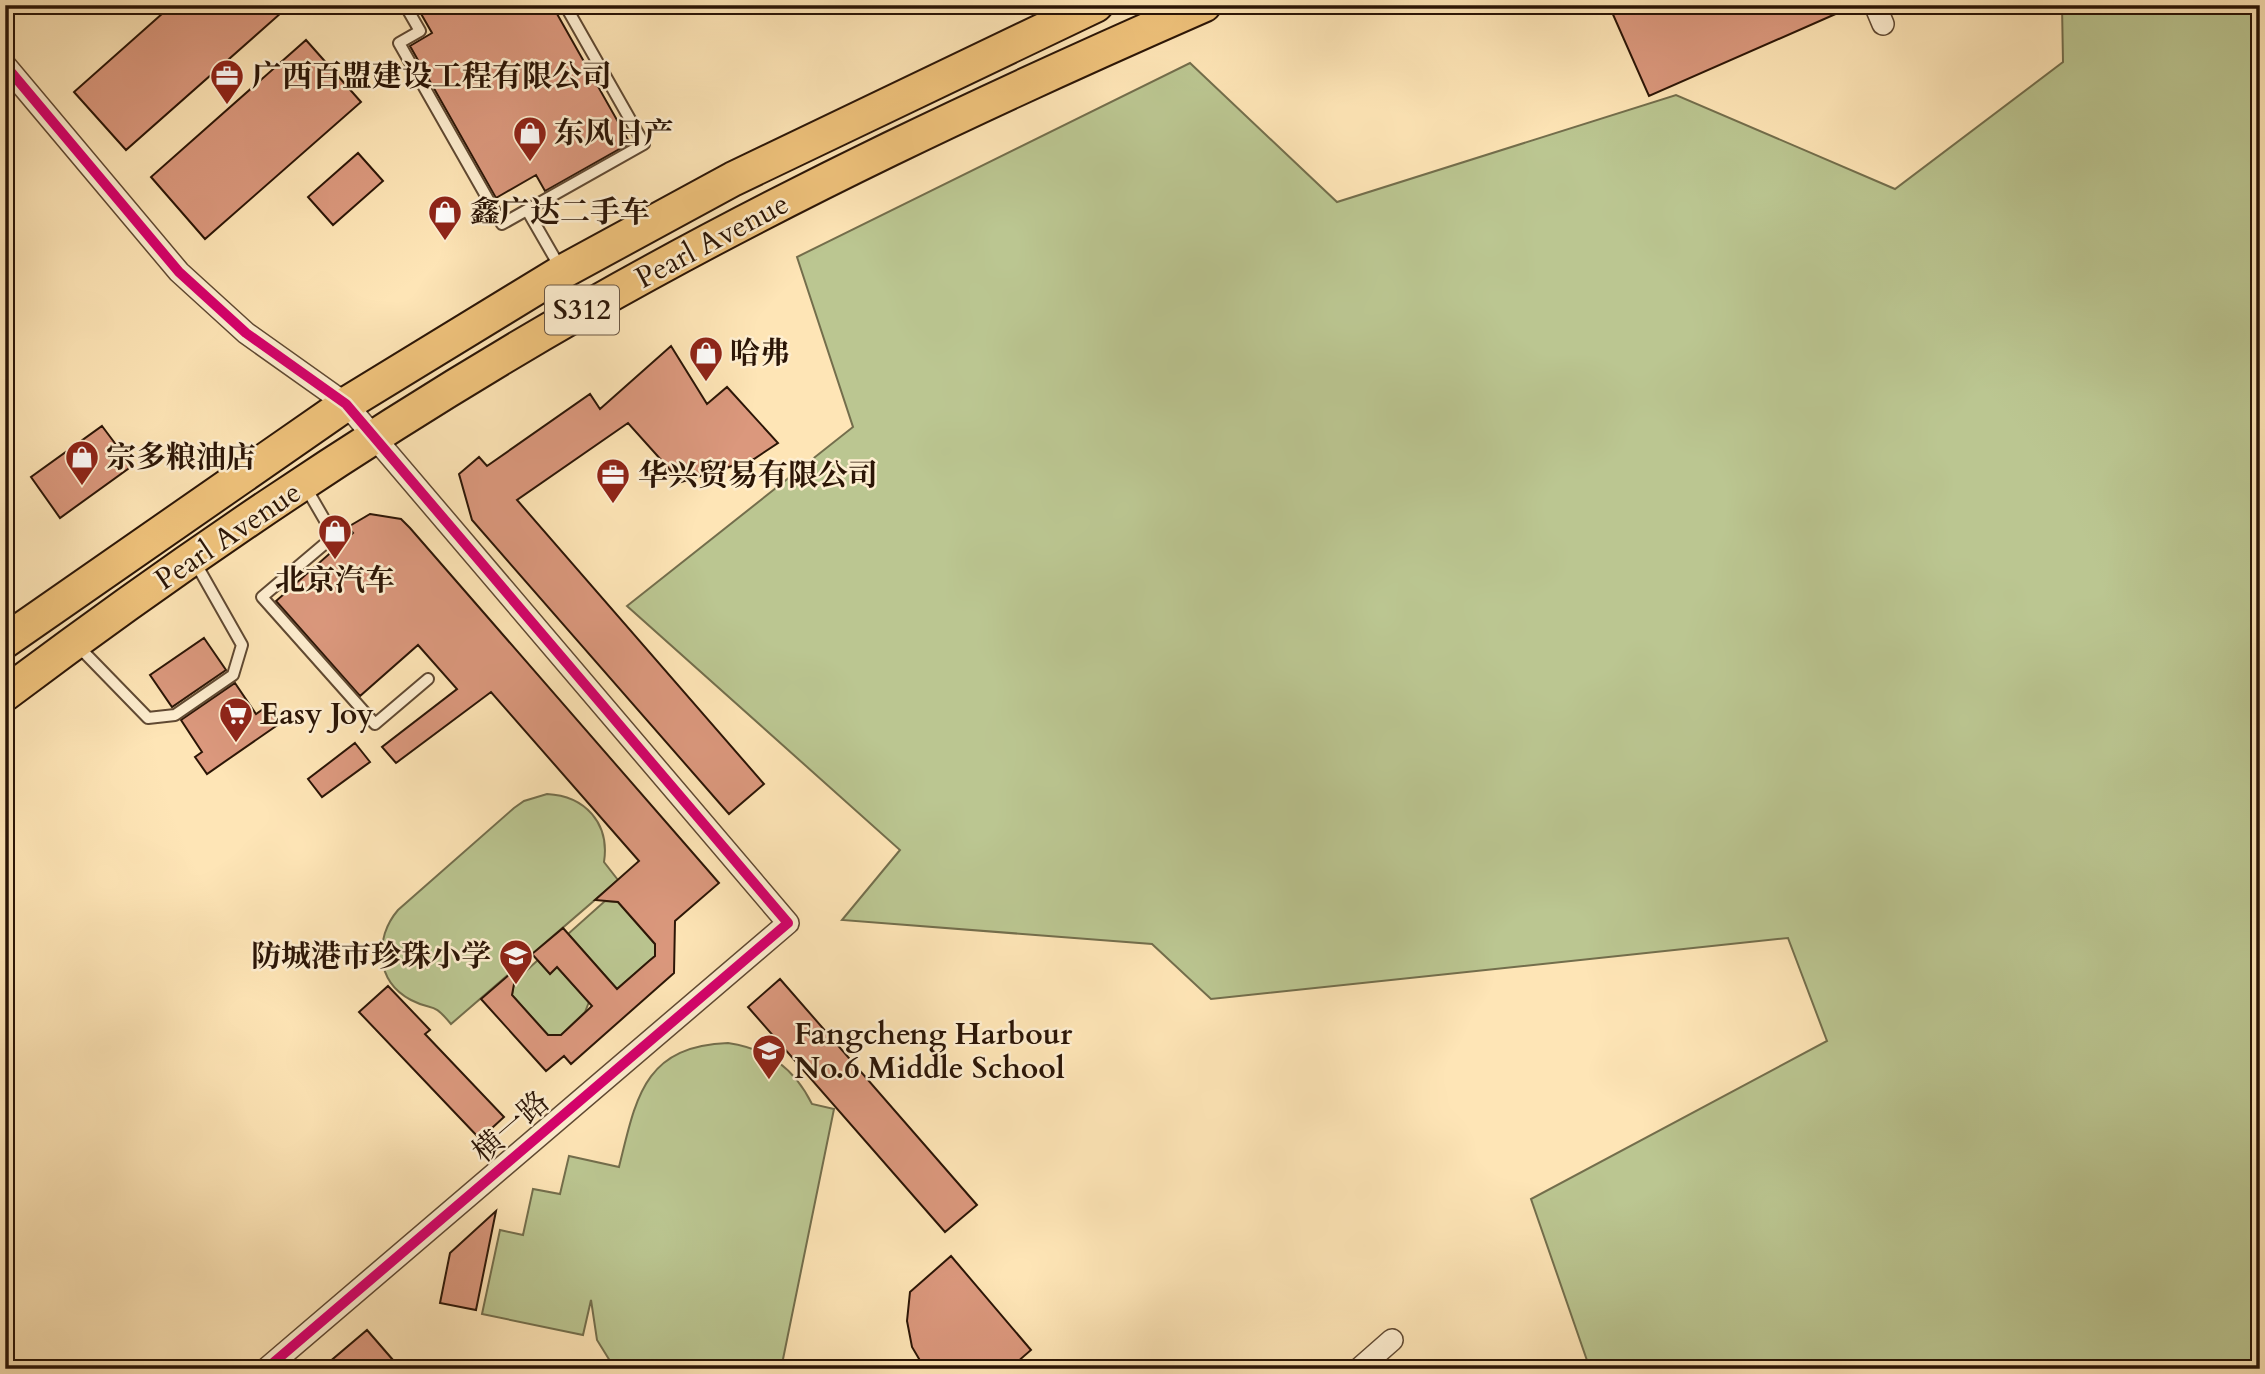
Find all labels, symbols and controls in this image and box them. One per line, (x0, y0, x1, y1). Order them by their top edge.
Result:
place label: 广西百盟建设工程有限公司 (252, 56, 612, 97)
office icon: 广西百盟建设工程有限公司 (208, 57, 246, 106)
place label: 东风日产 (554, 113, 674, 154)
shop icon: 东风日产 (511, 114, 549, 163)
street label: Pearl Avenue (628, 183, 796, 299)
place label: 鑫广达二手车 (470, 192, 650, 233)
shop icon: 鑫广达二手车 (426, 193, 464, 242)
road number: S312 (545, 286, 619, 334)
place label: 哈弗 (730, 333, 790, 374)
shop icon: 哈弗 (687, 334, 725, 383)
place label: 宗多粮油店 (106, 437, 256, 478)
shop icon: 宗多粮油店 (63, 438, 101, 487)
place label: 华兴贸易有限公司 (638, 455, 878, 496)
office icon: 华兴贸易有限公司 (594, 456, 632, 505)
street label: Pearl Avenue (147, 472, 309, 600)
shop icon: 北京汽车 (316, 512, 354, 561)
place label: 北京汽车 (275, 560, 395, 601)
place label: Easy Joy (260, 694, 374, 735)
supermarket icon: Easy Joy (217, 695, 255, 744)
place label: 防城港市珍珠小学 (251, 936, 491, 977)
school or university icon: 防城港市珍珠小学 (497, 937, 535, 986)
place label: Fangcheng Harbour No.6 Middle School (794, 1014, 1073, 1089)
school or university icon: Fangcheng Harbour No.6 Middle School (750, 1032, 788, 1081)
street label: 横一路 (464, 1082, 558, 1172)

